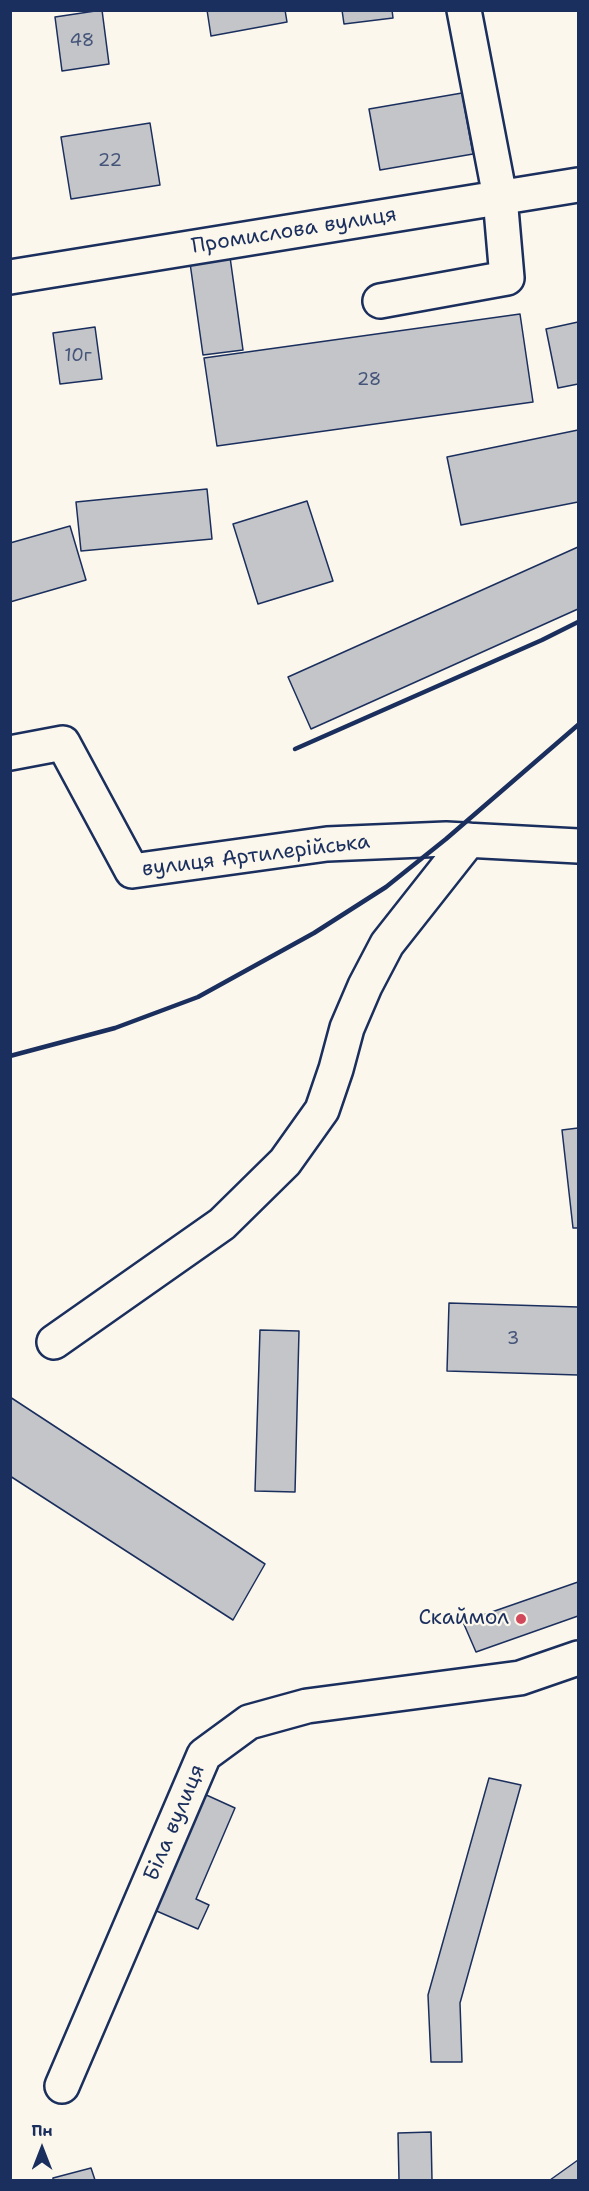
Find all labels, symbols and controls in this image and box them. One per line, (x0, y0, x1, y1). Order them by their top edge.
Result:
house number: 48 (70, 30, 94, 52)
house number: 22 (98, 150, 122, 172)
street label: Промислова вулиця (190, 202, 398, 260)
house number: 10г (64, 345, 92, 367)
house number: 28 (357, 369, 381, 391)
street label: вулиця Артилерійська (141, 830, 371, 882)
house number: 3 (507, 1328, 519, 1350)
place label: Скаймол (418, 1606, 509, 1632)
marker: Скаймол (514, 1612, 528, 1626)
street label: Біла вулиця (139, 1761, 211, 1885)
north arrow (12, 2119, 72, 2179)
text: Пн (31, 2120, 53, 2141)

